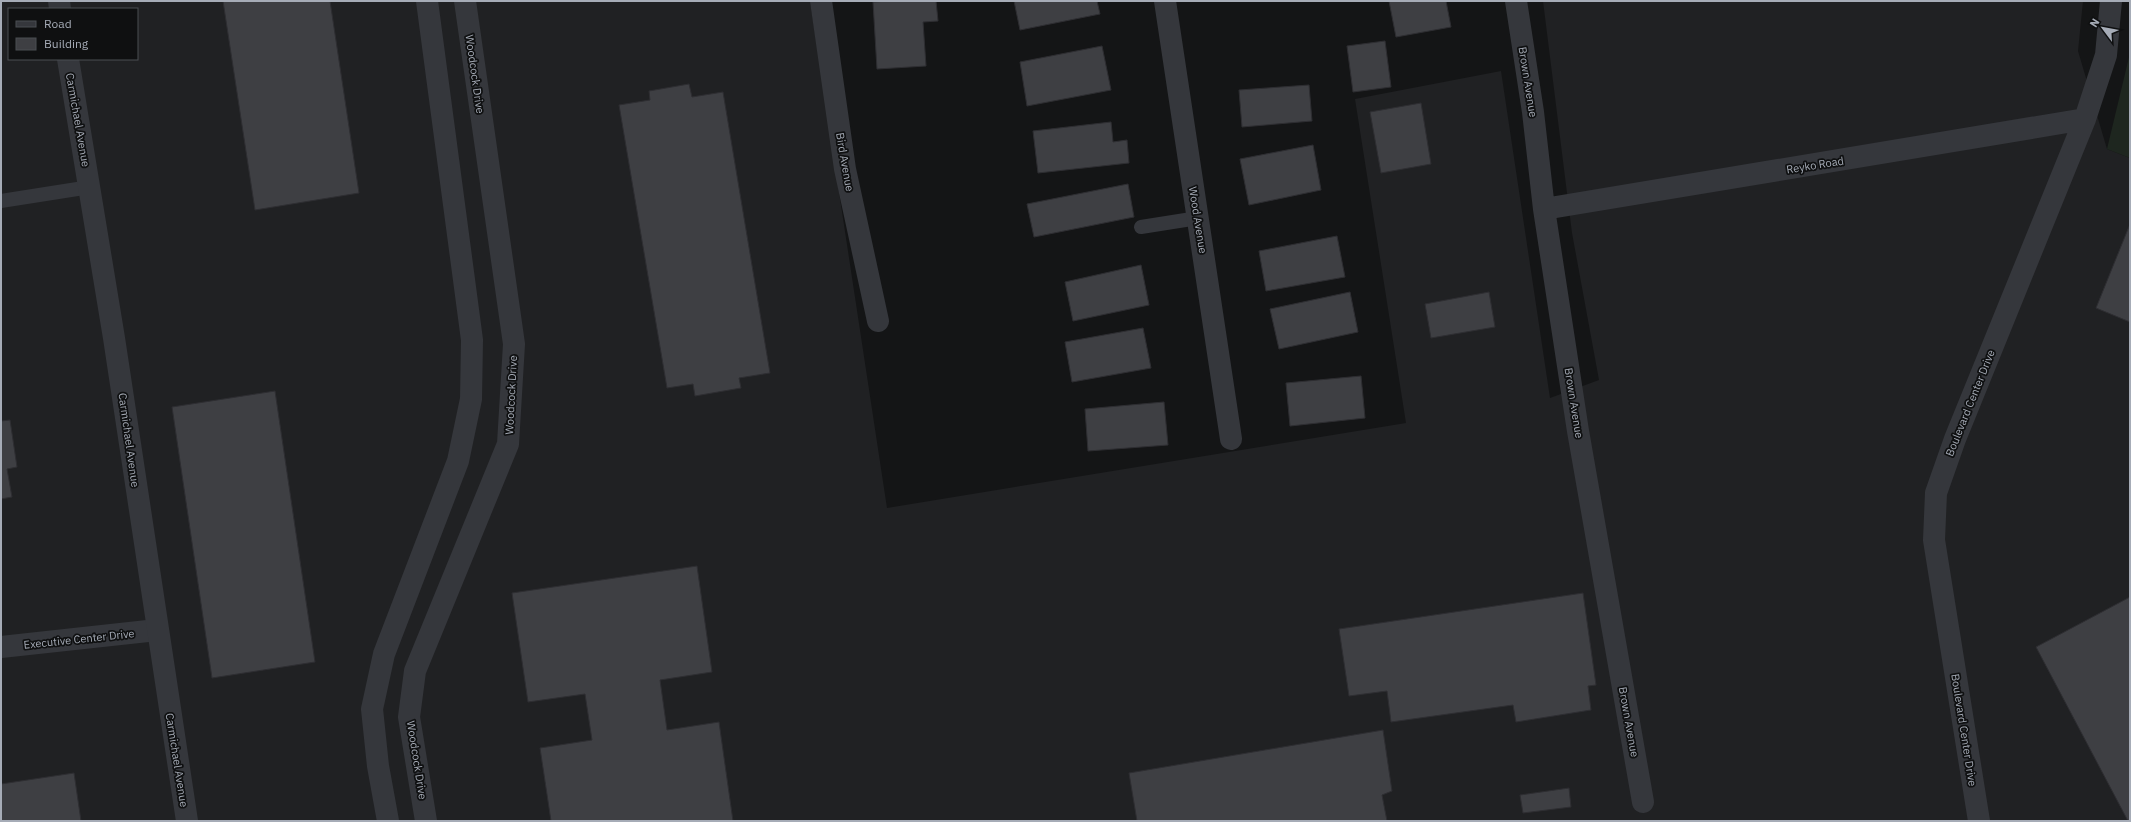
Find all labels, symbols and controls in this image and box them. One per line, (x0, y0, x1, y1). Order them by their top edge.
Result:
legend (8, 8, 138, 60)
north arrow (2083, 8, 2123, 48)
text: Road (44, 16, 72, 31)
text: N (2086, 16, 2103, 30)
street label: Woodcock Drive (463, 34, 487, 114)
text: Building (44, 36, 89, 51)
street label: Brown Avenue (1516, 46, 1540, 118)
street label: Carmichael Avenue (63, 72, 93, 168)
street label: Bird Avenue (833, 131, 857, 193)
street label: Reyko Road (1785, 154, 1845, 176)
street label: Wood Avenue (1186, 185, 1210, 255)
street label: Boulevard Center Drive (1942, 348, 1998, 458)
street label: Woodcock Drive (502, 355, 520, 435)
street label: Brown Avenue (1562, 367, 1586, 439)
street label: Carmichael Avenue (115, 392, 143, 488)
street label: Executive Center Drive (23, 626, 135, 652)
street label: Boulevard Center Drive (1948, 673, 1980, 787)
street label: Brown Avenue (1616, 686, 1642, 758)
street label: Carmichael Avenue (163, 712, 191, 808)
street label: Woodcock Drive (404, 720, 430, 800)

